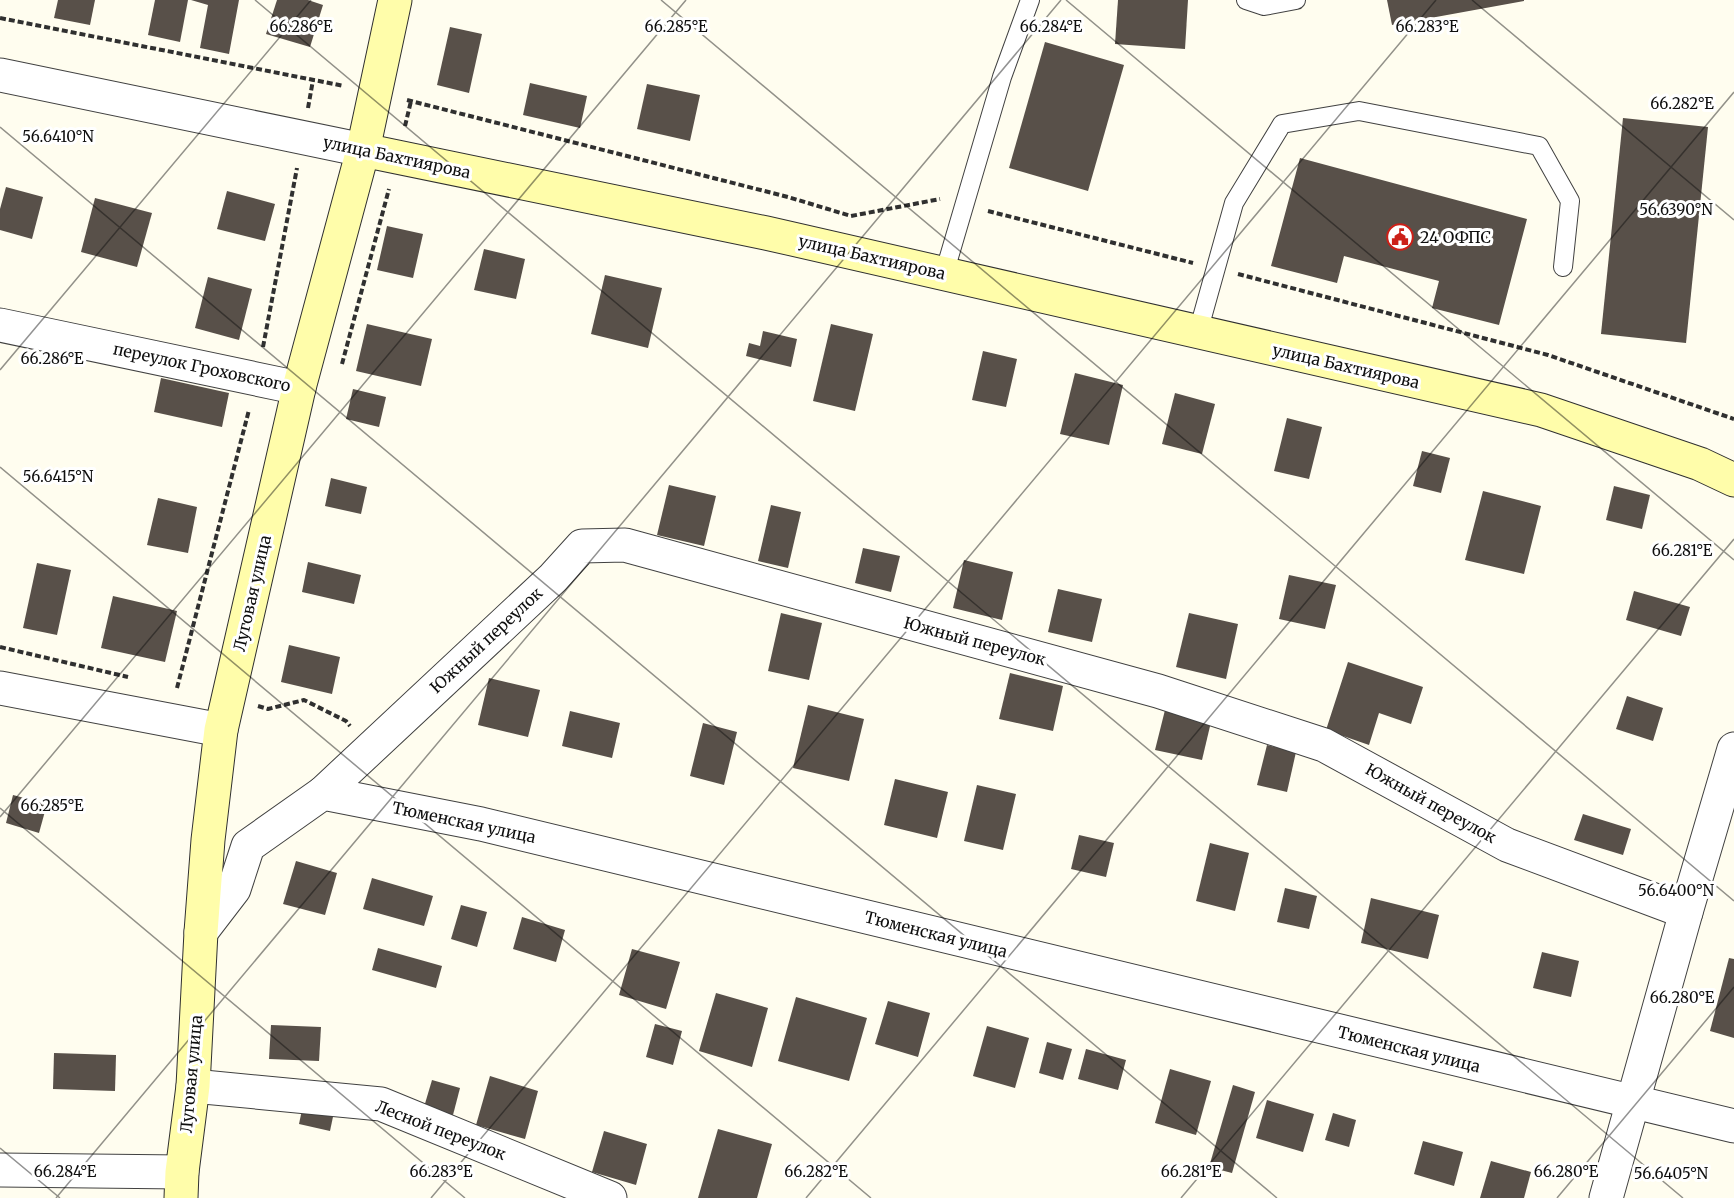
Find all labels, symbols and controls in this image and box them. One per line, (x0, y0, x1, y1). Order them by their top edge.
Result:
text: 66.286°E (269, 17, 333, 36)
text: 66.285°E (645, 17, 708, 36)
text: 66.284°E (1020, 17, 1083, 36)
text: 66.283°E (1396, 17, 1459, 36)
text: 66.282°E (1650, 94, 1714, 113)
text: 56.6410°N (22, 127, 94, 146)
street label: улица Бахтиярова (321, 132, 473, 182)
text: 56.6390°N (1639, 200, 1713, 219)
public building icon: 24 ОФПС (1385, 222, 1415, 252)
place label: 24 ОФПС (1420, 227, 1491, 247)
street label: улица Бахтиярова (797, 230, 948, 284)
street label: переулок Гроховского (111, 338, 293, 396)
street label: улица Бахтиярова (1271, 339, 1422, 393)
text: 66.286°E (20, 349, 84, 368)
text: 56.6415°N (23, 467, 94, 486)
street label: Луговая улица (229, 533, 275, 653)
text: 66.281°E (1652, 541, 1713, 560)
street label: Южный переулок (426, 583, 546, 697)
street label: Южный переулок (902, 612, 1048, 670)
street label: Южный переулок (1362, 759, 1500, 847)
text: 66.285°E (21, 796, 84, 815)
street label: Тюменская улица (390, 797, 538, 847)
text: 56.6400°N (1638, 881, 1714, 900)
street label: Тюменская улица (863, 907, 1010, 962)
text: 66.280°E (1650, 988, 1715, 1007)
street label: Луговая улица (176, 1014, 206, 1134)
street label: Тюменская улица (1336, 1022, 1483, 1077)
street label: Лесной переулок (373, 1096, 509, 1164)
text: 66.284°E (34, 1162, 97, 1181)
text: 66.283°E (410, 1162, 473, 1181)
text: 66.282°E (784, 1162, 848, 1181)
text: 66.281°E (1161, 1162, 1222, 1181)
text: 66.280°E (1534, 1162, 1599, 1181)
text: 56.6405°N (1634, 1164, 1709, 1183)

